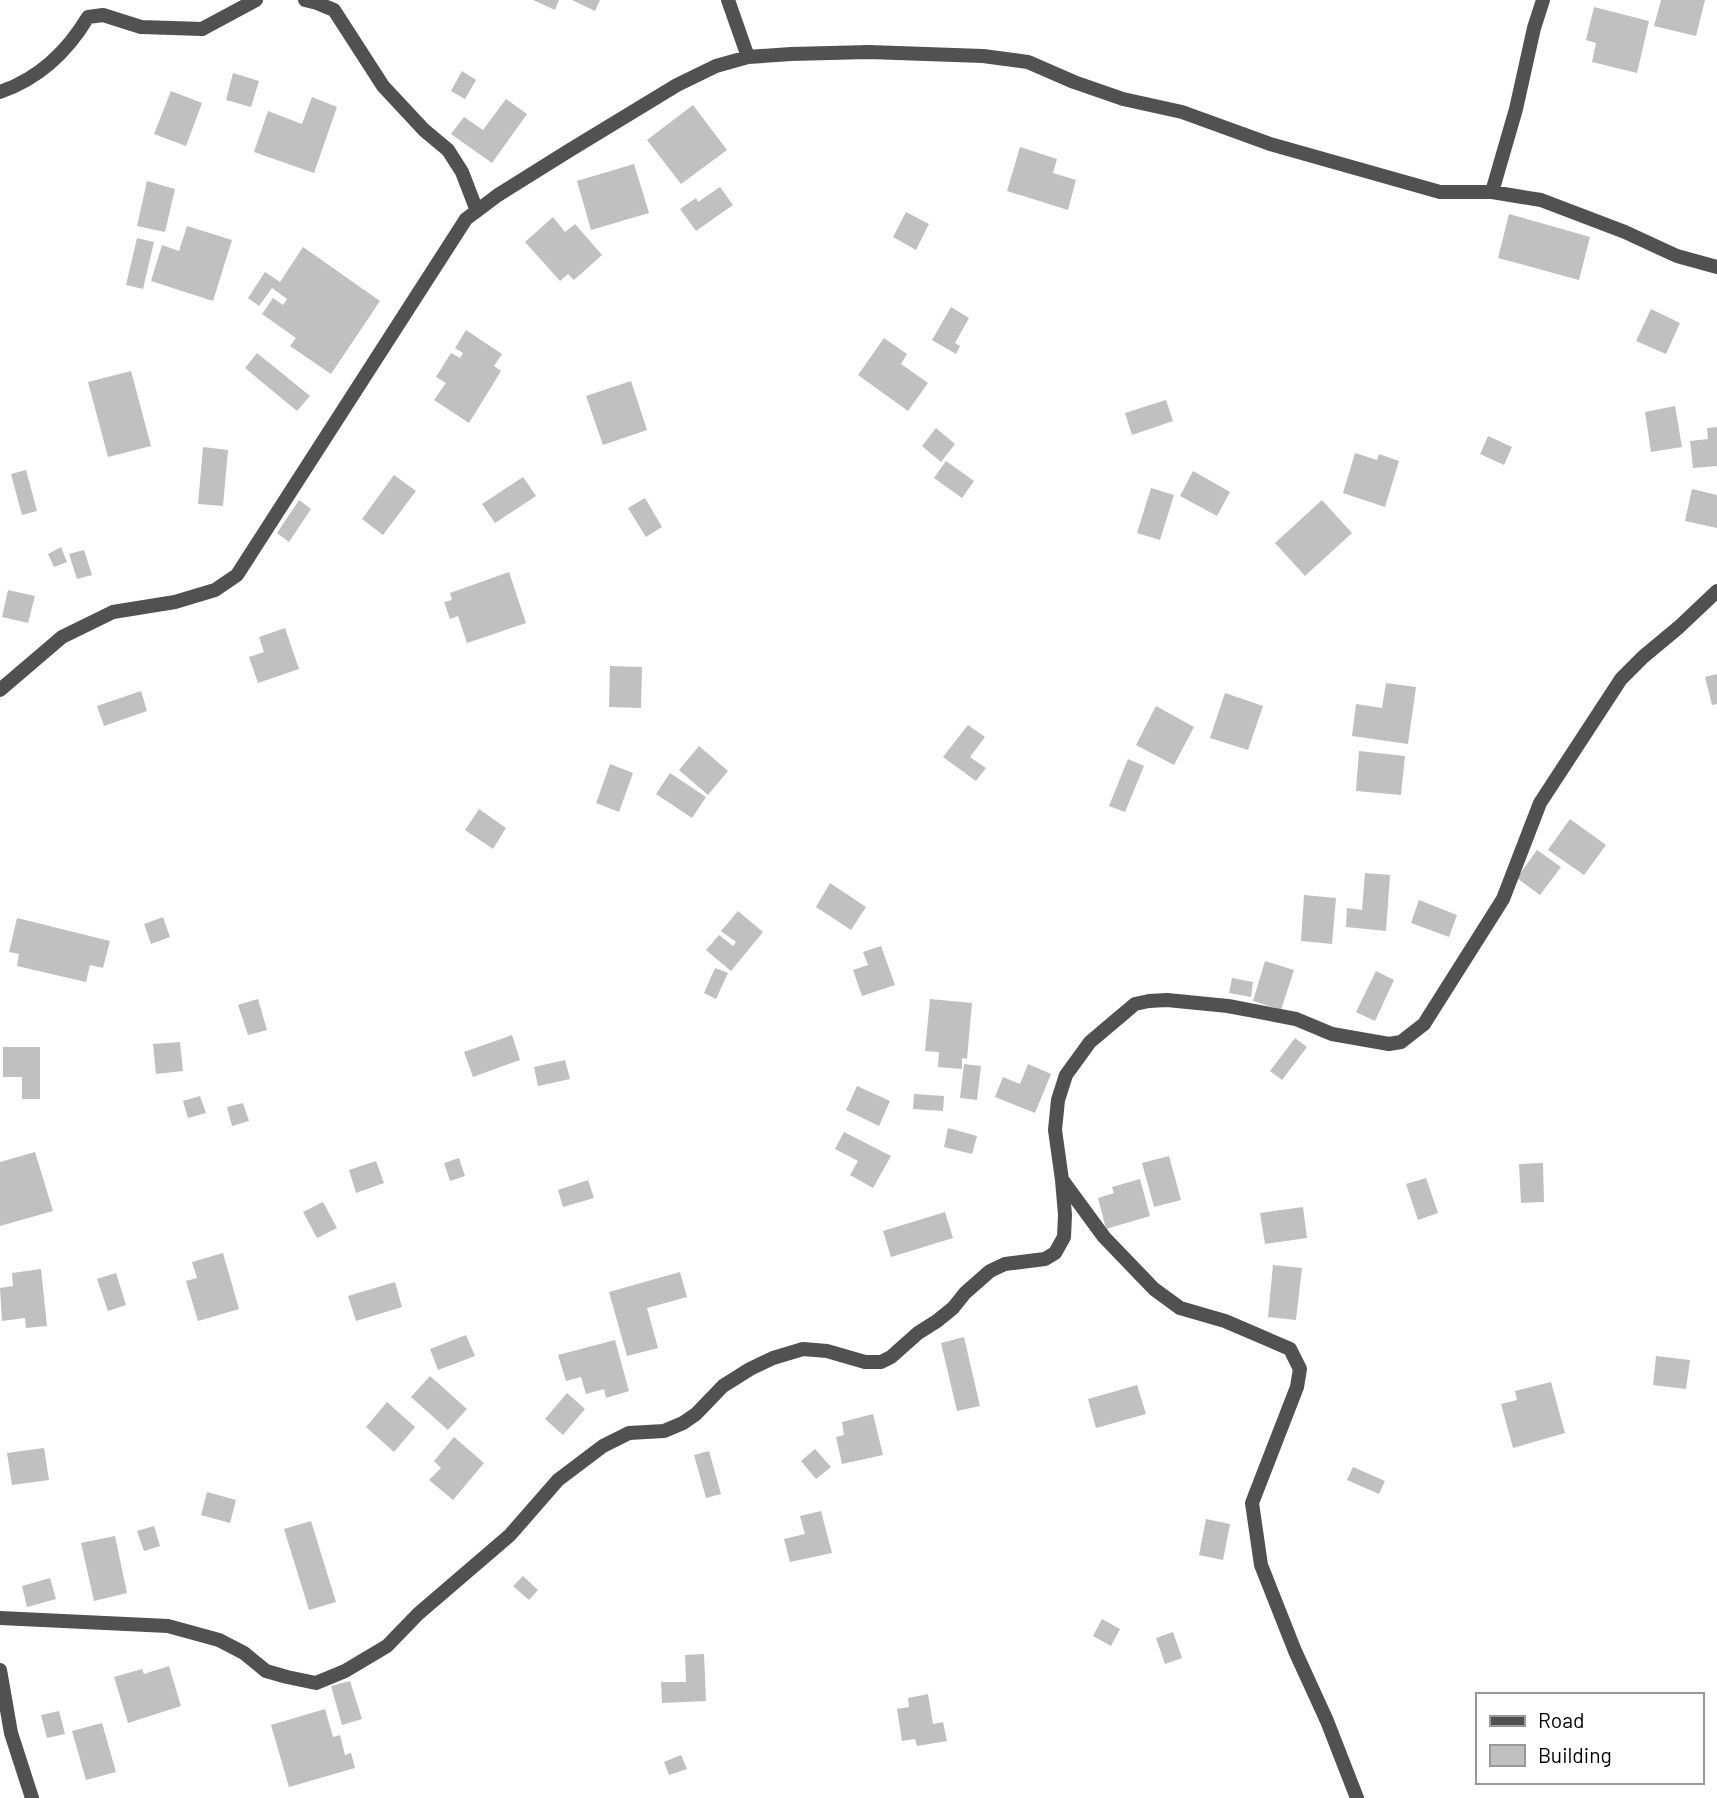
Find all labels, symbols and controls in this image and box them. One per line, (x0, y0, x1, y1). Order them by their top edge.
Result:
legend (1476, 1693, 1703, 1784)
text: Road (1538, 1707, 1584, 1732)
text: Building (1538, 1742, 1612, 1767)

